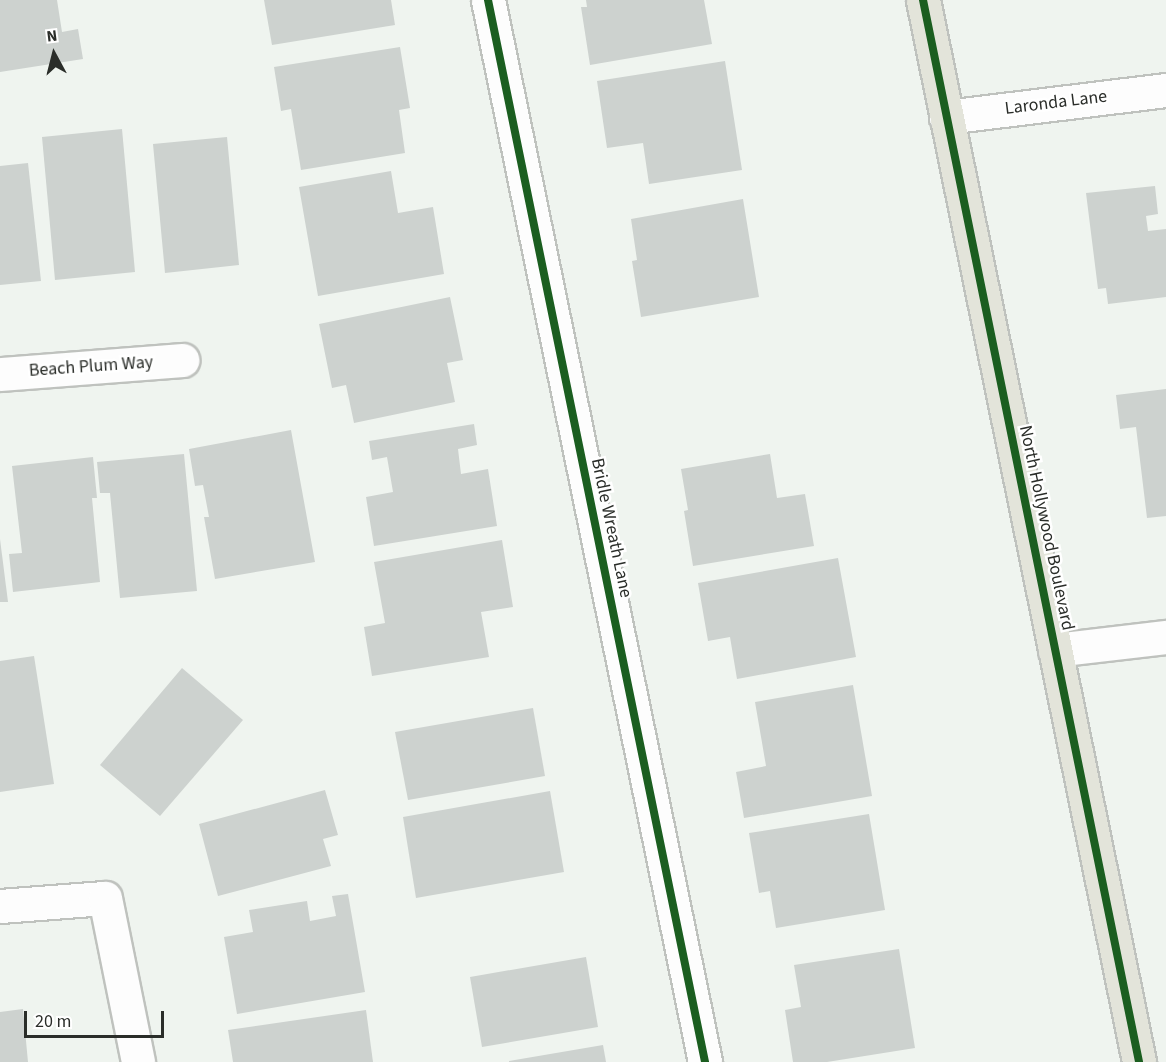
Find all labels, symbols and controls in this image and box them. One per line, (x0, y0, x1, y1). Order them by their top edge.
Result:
north arrow (24, 24, 84, 84)
text: N (45, 25, 58, 48)
street label: Laronda Lane (1004, 86, 1108, 120)
street label: Beach Plum Way (28, 352, 154, 382)
street label: North Hollywood Boulevard (1014, 423, 1078, 633)
street label: Bridle Wreath Lane (586, 456, 636, 600)
scale bar (27, 999, 166, 1037)
text: 20 m (35, 1009, 71, 1034)

